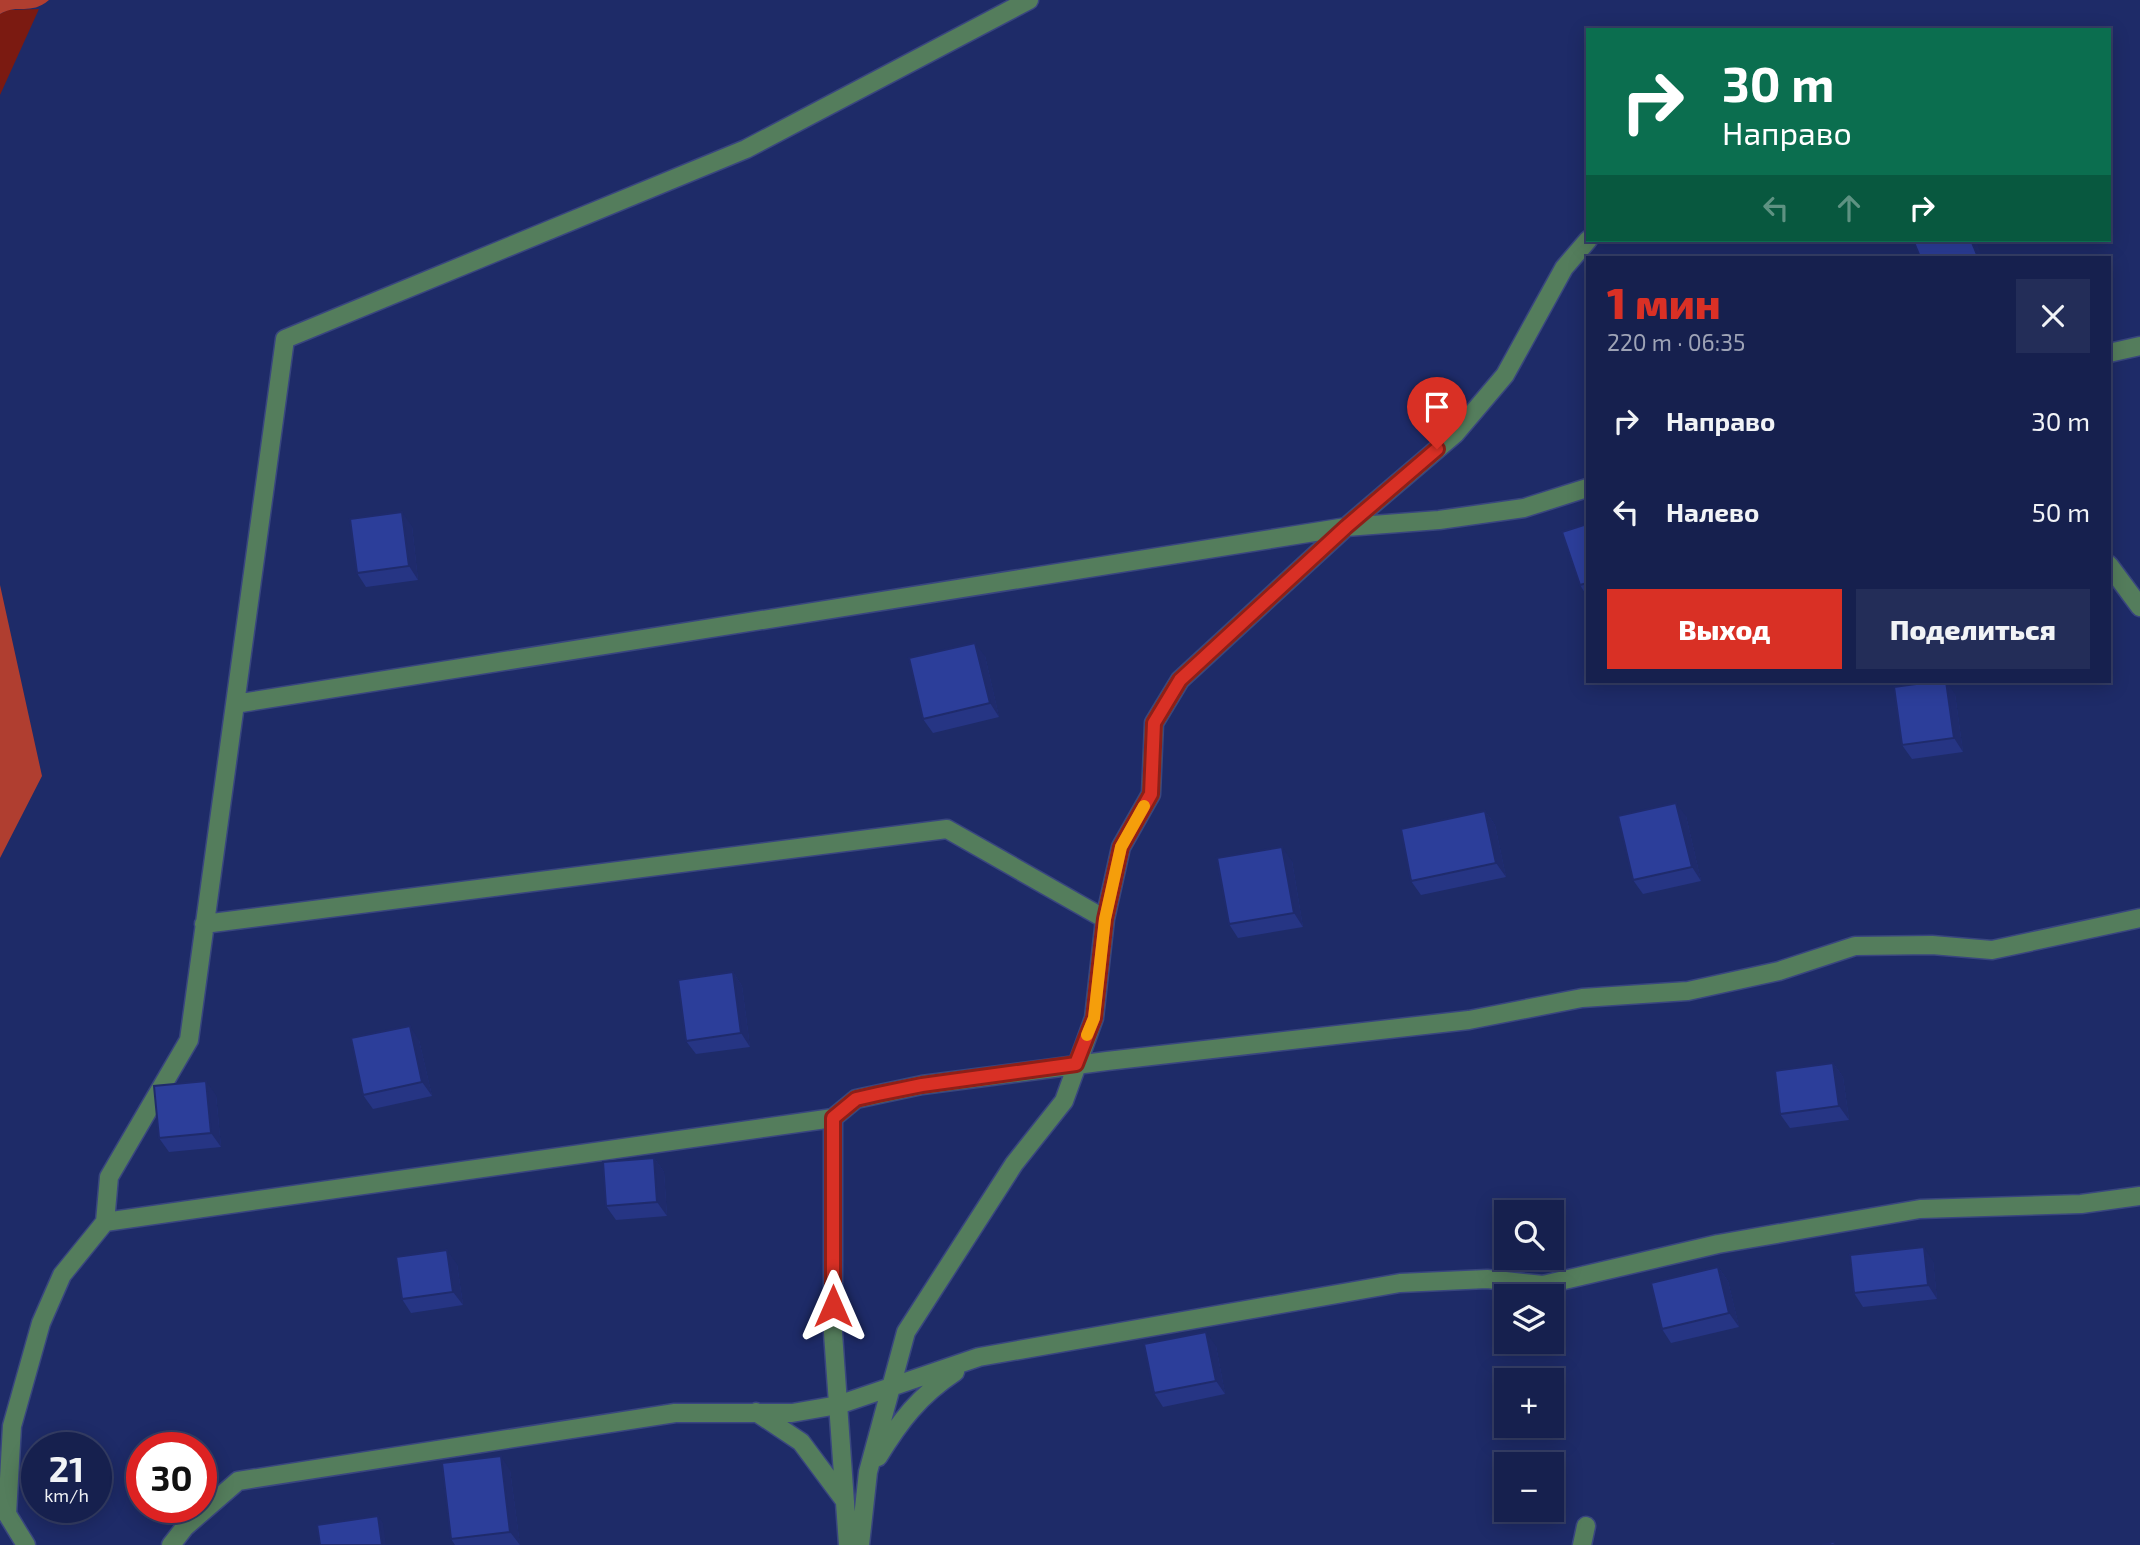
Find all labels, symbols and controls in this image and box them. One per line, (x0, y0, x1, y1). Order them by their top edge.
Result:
text: 30 m (1722, 53, 1834, 112)
icon: right (1607, 56, 1698, 147)
text: Направо (1722, 113, 1852, 151)
icon: left (1757, 189, 1795, 227)
icon: ahead (1830, 189, 1868, 227)
icon: right (1903, 189, 1941, 227)
text: 1 мин (1607, 277, 1721, 327)
button: close (2016, 279, 2090, 353)
text: 220 m · 06:35 (1607, 328, 1745, 356)
pin (1407, 377, 1467, 449)
icon: arrive (1418, 388, 1456, 426)
icon: right (1607, 402, 1645, 440)
text: Направо (1666, 405, 1775, 436)
text: 30 m (2031, 405, 2090, 436)
icon: left (1607, 493, 1645, 531)
text: Налево (1666, 496, 1759, 527)
text: 50 m (2032, 496, 2090, 527)
button: Выход (1607, 589, 1842, 669)
button: Поделиться (1856, 589, 2090, 669)
map controls (1494, 1200, 1564, 1522)
button: search (1494, 1200, 1564, 1270)
position arrow (796, 1269, 870, 1343)
button: layers (1494, 1284, 1564, 1354)
button: + (1494, 1368, 1564, 1438)
speed limit sign: 30 (126, 1432, 217, 1523)
text: 21 (49, 1447, 84, 1489)
button: − (1494, 1452, 1564, 1522)
text: km/h (44, 1484, 89, 1506)

